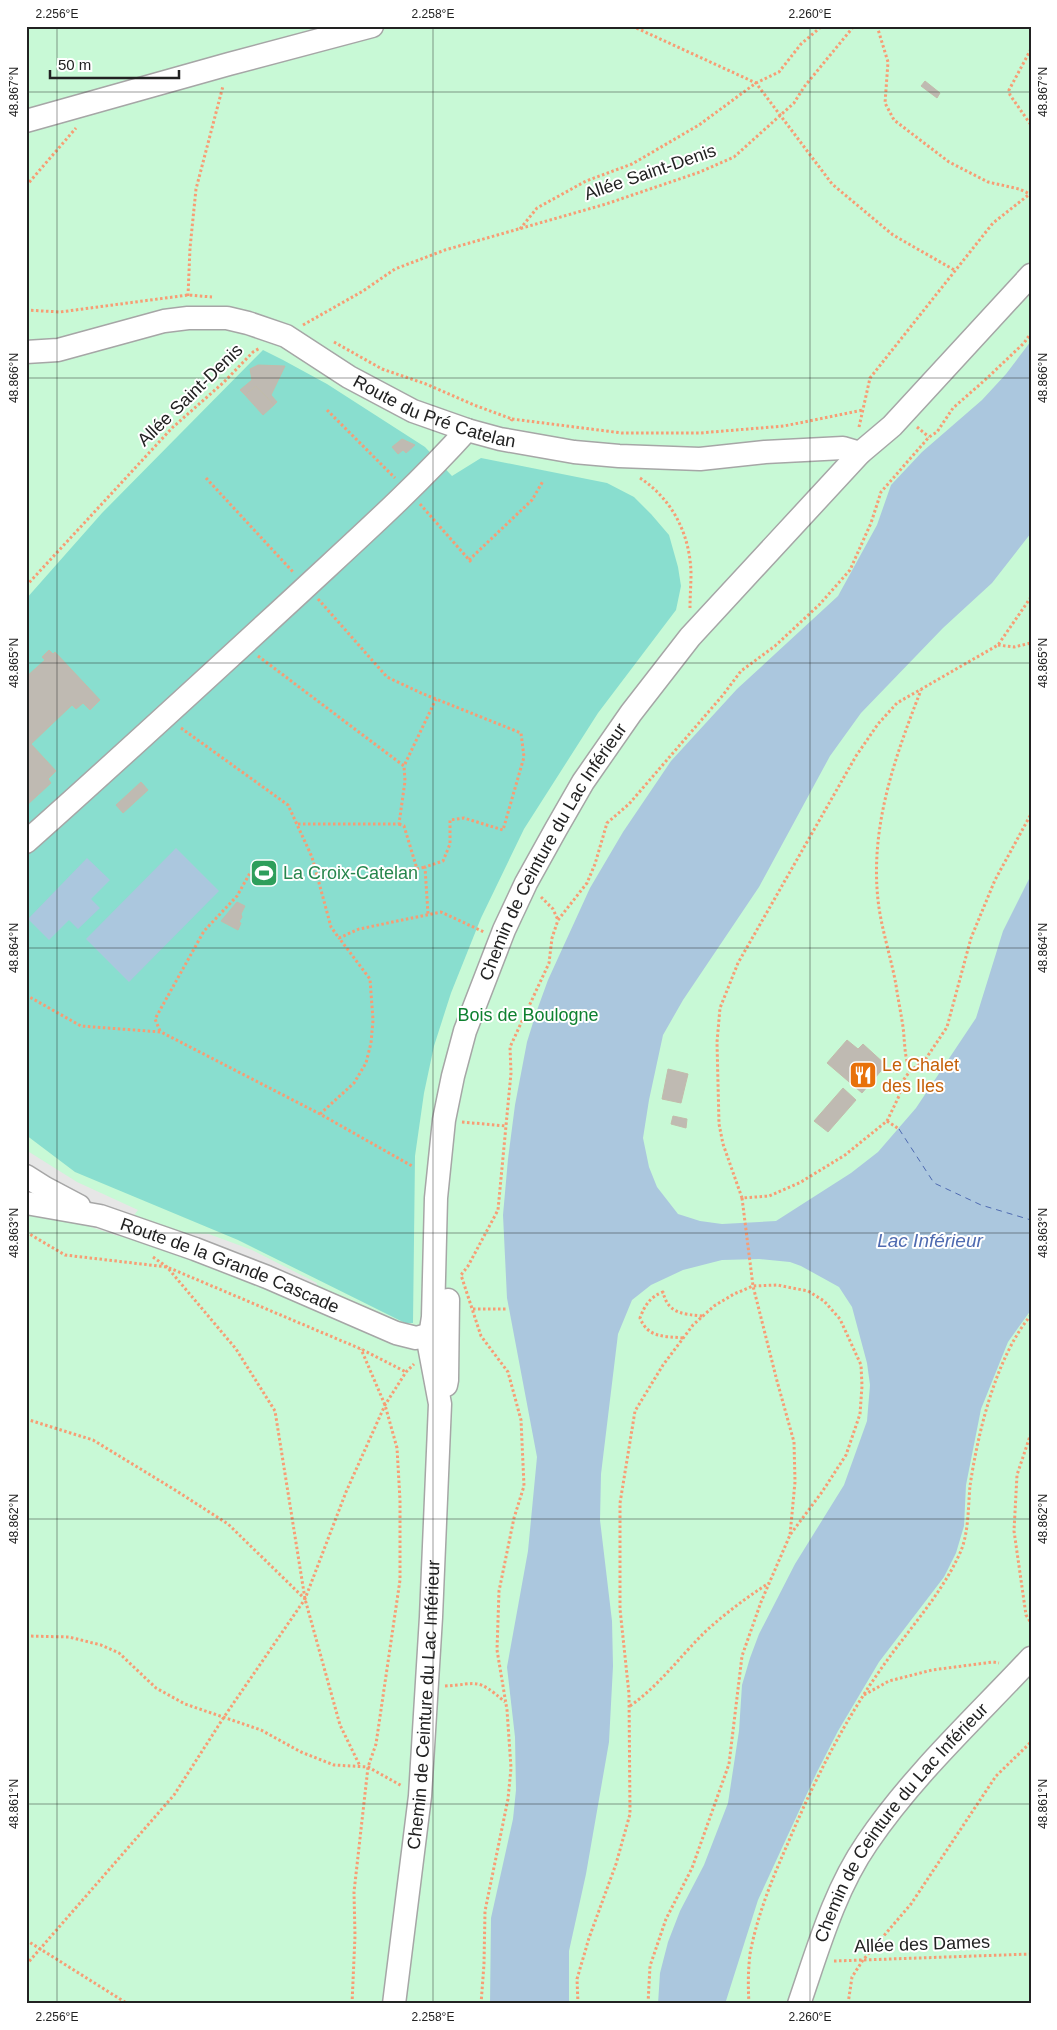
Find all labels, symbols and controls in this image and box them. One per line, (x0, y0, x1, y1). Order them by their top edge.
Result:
text: 2.256°E (36, 7, 78, 21)
text: 2.258°E (412, 7, 454, 21)
text: 2.260°E (789, 7, 831, 21)
scale bar (50, 48, 179, 80)
text: 50 m (58, 56, 91, 73)
text: 48.867°N (7, 67, 21, 117)
text: 48.867°N (1036, 67, 1050, 117)
street label: Allée Saint-Denis (581, 140, 719, 204)
street label: Allée Saint-Denis (133, 340, 247, 450)
text: 48.866°N (7, 353, 21, 403)
text: 48.866°N (1036, 353, 1050, 403)
street label: Route du Pré Catelan (350, 371, 517, 452)
text: 48.865°N (7, 638, 21, 688)
text: 48.865°N (1036, 638, 1050, 688)
street label: Chemin de Ceinture du Lac Inférieur (475, 719, 631, 983)
sports icon: La Croix-Catelan (249, 858, 279, 888)
place label: La Croix-Catelan (283, 863, 418, 883)
text: 48.864°N (7, 923, 21, 973)
text: 48.864°N (1036, 923, 1050, 973)
park label: Bois de Boulogne (457, 1005, 599, 1025)
place label: Le Chalet des Iles (882, 1055, 959, 1096)
restaurant icon: Le Chalet des Iles (848, 1060, 878, 1090)
text: 48.863°N (7, 1208, 21, 1258)
text: 48.863°N (1036, 1208, 1050, 1258)
street label: Route de la Grande Cascade (118, 1214, 342, 1317)
water label: Lac Inférieur (877, 1230, 983, 1251)
text: 48.862°N (7, 1494, 21, 1544)
text: 48.862°N (1036, 1494, 1050, 1544)
street label: Chemin de Ceinture du Lac Inférieur (403, 1559, 443, 1851)
street label: Chemin de Ceinture du Lac Inférieur (811, 1699, 992, 1945)
text: 48.861°N (7, 1779, 21, 1829)
text: 48.861°N (1036, 1779, 1050, 1829)
street label: Allée des Dames (854, 1932, 990, 1956)
text: 2.256°E (36, 2010, 78, 2024)
text: 2.258°E (412, 2010, 454, 2024)
text: 2.260°E (789, 2010, 831, 2024)

